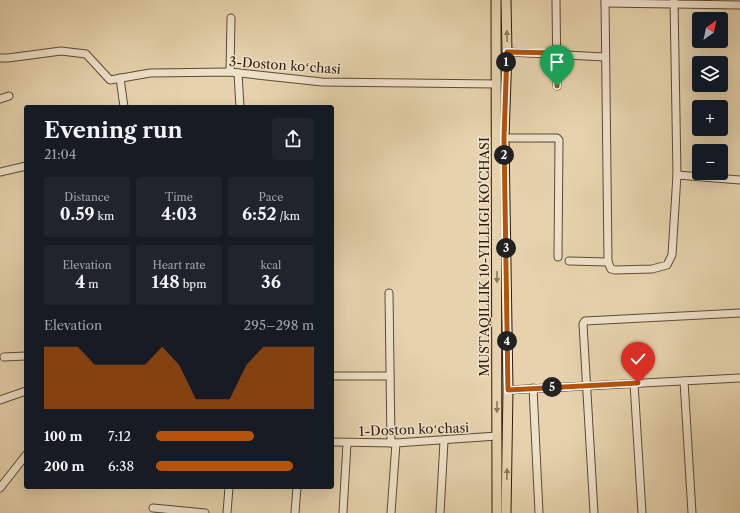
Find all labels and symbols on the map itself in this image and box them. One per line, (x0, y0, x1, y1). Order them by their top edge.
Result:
north arrow (692, 12, 728, 48)
one-way arrow (503, 30, 510, 42)
pin (540, 45, 574, 86)
pin: 1 (496, 52, 516, 72)
street label: 3-Doston koʻchasi (229, 53, 341, 77)
street label: MUSTAQILLIK 10-YILLIGI KO'CHASI (476, 137, 492, 377)
pin: 2 (494, 145, 514, 165)
pin: 3 (496, 238, 516, 258)
one-way arrow (494, 271, 500, 284)
pin: 4 (497, 331, 517, 351)
pin (621, 342, 655, 383)
pin: 5 (542, 377, 562, 397)
one-way arrow (494, 401, 500, 414)
street label: 1-Doston koʻchasi (359, 419, 469, 439)
one-way arrow (503, 468, 510, 480)

